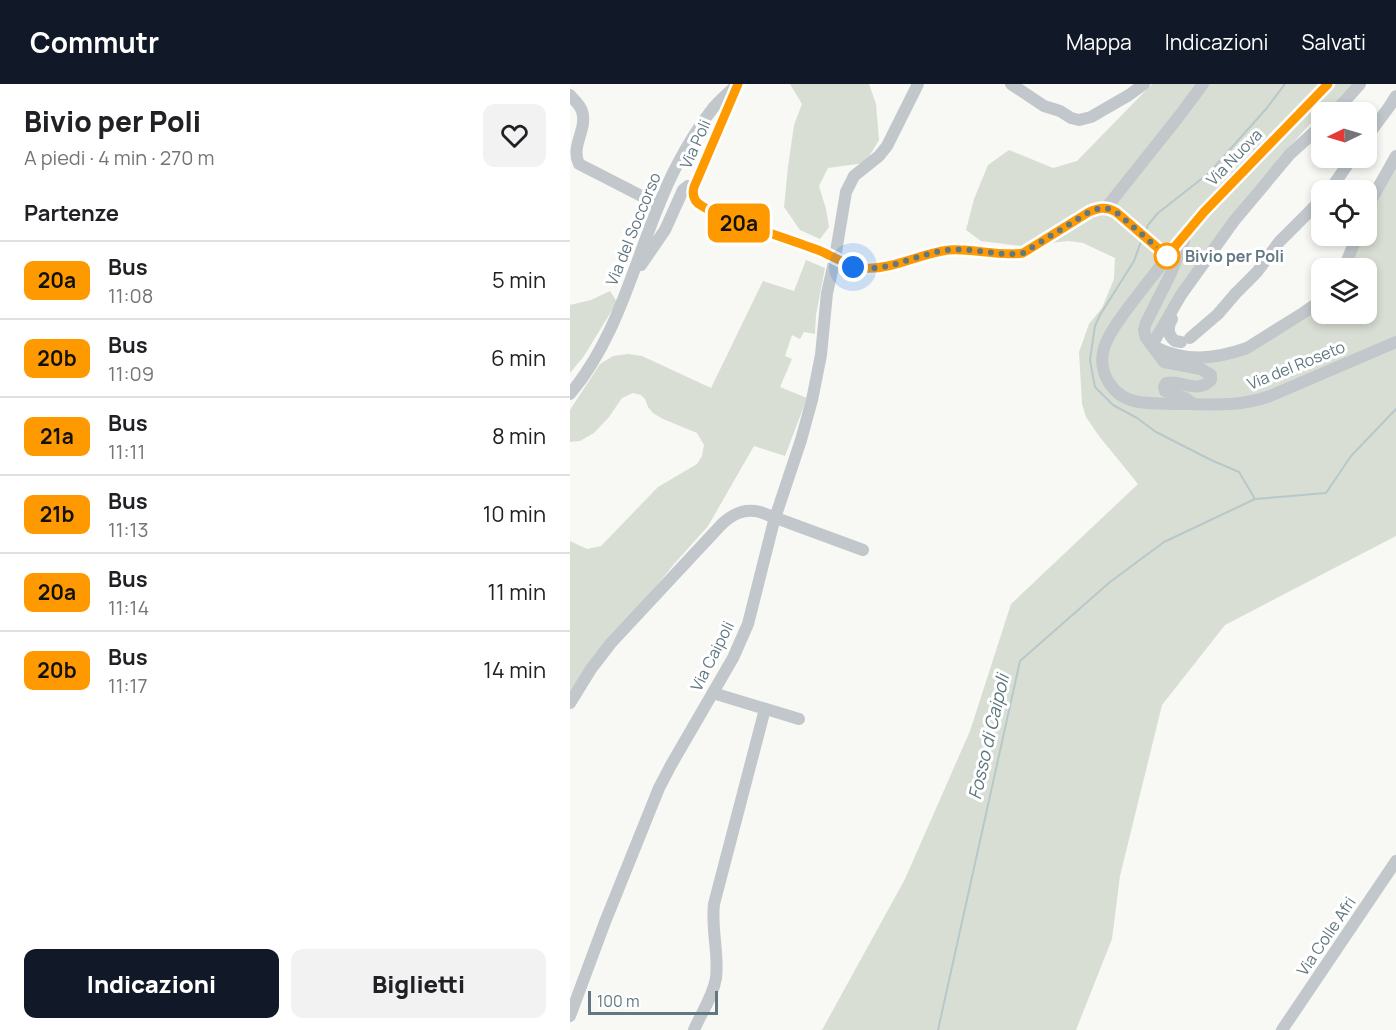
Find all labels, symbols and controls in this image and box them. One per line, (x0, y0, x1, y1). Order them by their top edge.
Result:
text: Commutr (30, 23, 159, 61)
text: Mappa (1066, 28, 1132, 56)
text: Indicazioni (1165, 28, 1268, 56)
text: Salvati (1301, 28, 1366, 56)
text: Bivio per Poli (24, 102, 201, 140)
north arrow (1311, 102, 1377, 168)
map controls (1311, 102, 1377, 324)
button: heart (483, 104, 546, 167)
street label: Via Poli (674, 116, 716, 172)
street label: Via Nuova (1201, 124, 1267, 190)
text: A piedi · 4 min · 270 m (24, 144, 214, 171)
street label: Via del Soccorso (600, 169, 666, 289)
button: locate (1311, 180, 1377, 246)
text: Partenze (24, 198, 119, 228)
line badge: 20a (704, 204, 774, 242)
text: 20a (720, 209, 758, 237)
marker: Bivio per Poli (1154, 243, 1180, 269)
place label: Bivio per Poli (1185, 245, 1284, 267)
text: Bus (108, 252, 148, 282)
your location (838, 252, 868, 282)
button: layers (1311, 258, 1377, 324)
text: 5 min (492, 265, 546, 295)
text: 20a (38, 266, 76, 294)
text: 11:08 (108, 282, 153, 309)
text: Bus (108, 330, 148, 360)
street label: Via del Roseto (1244, 335, 1348, 395)
text: 6 min (491, 343, 546, 373)
text: 20b (37, 344, 77, 372)
text: 11:09 (108, 360, 154, 387)
text: Bus (108, 408, 148, 438)
text: 8 min (492, 421, 546, 451)
text: 21a (40, 422, 74, 450)
text: 11:11 (108, 438, 145, 465)
text: Bus (108, 486, 148, 516)
text: 10 min (483, 499, 546, 529)
text: 21b (40, 500, 74, 528)
text: 11:13 (108, 516, 148, 543)
text: Bus (108, 564, 148, 594)
text: 11 min (488, 577, 546, 607)
text: 20a (38, 578, 76, 606)
text: 11:14 (108, 594, 149, 621)
street label: Via Caipoli (685, 617, 739, 695)
text: Bus (108, 642, 148, 672)
text: 14 min (483, 655, 546, 685)
text: 20b (37, 656, 77, 684)
water label: Fosso di Caipoli (962, 669, 1015, 802)
text: 11:17 (108, 672, 147, 699)
street label: Via Colle Afri (1291, 892, 1361, 980)
button: Indicazioni (24, 949, 279, 1018)
button: Biglietti (291, 949, 546, 1018)
scale bar (588, 988, 718, 1016)
text: 100 m (597, 990, 640, 1012)

